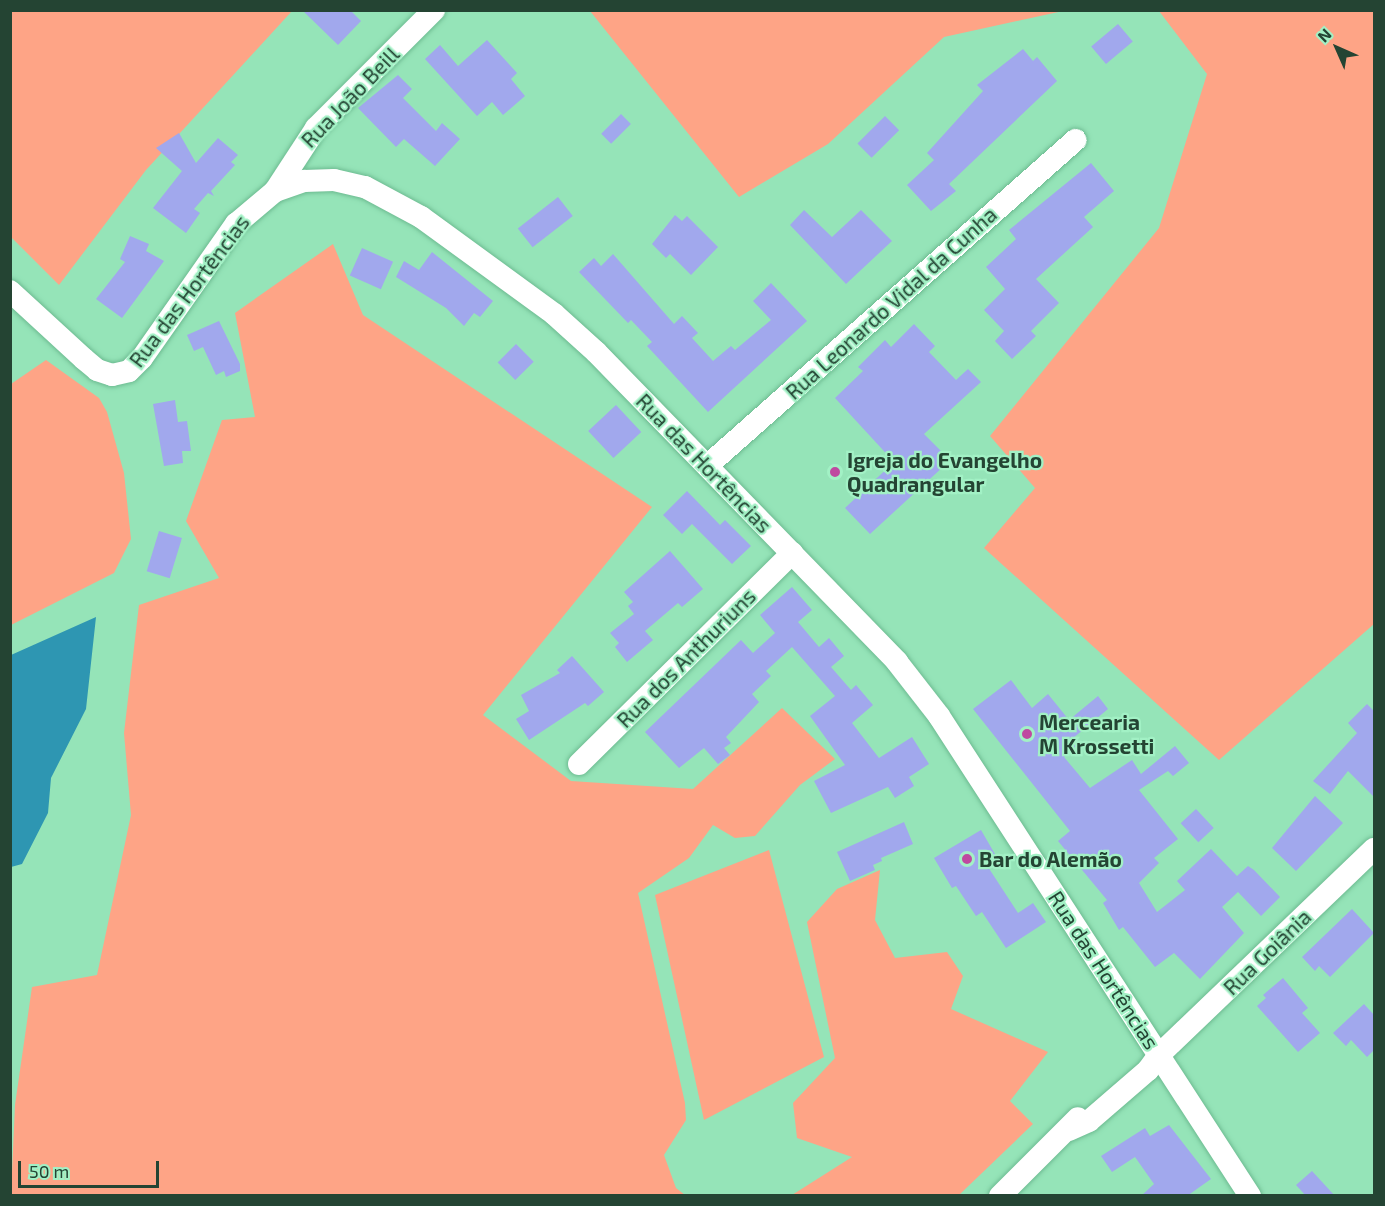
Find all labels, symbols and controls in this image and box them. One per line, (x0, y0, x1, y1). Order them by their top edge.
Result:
north arrow (1307, 18, 1367, 78)
text: N (1313, 24, 1335, 46)
street label: Rua João Beill (296, 41, 404, 153)
street label: Rua Leonardo Vidal da Cunha (780, 201, 1002, 405)
street label: Rua das Hortências (124, 210, 254, 372)
street label: Rua das Hortências (631, 388, 777, 538)
place label: Igreja do Evangelho Quadrangular (847, 447, 1042, 497)
marker: Igreja do Evangelho Quadrangular (828, 465, 842, 479)
street label: Rua dos Anthuriuns (611, 583, 761, 733)
place label: Mercearia M Krossetti (1039, 709, 1154, 759)
marker: Mercearia M Krossetti (1020, 727, 1034, 741)
place label: Bar do Alemão (979, 846, 1123, 872)
marker: Bar do Alemão (960, 852, 974, 866)
street label: Rua das Hortências (1043, 886, 1165, 1054)
street label: Rua Goiânia (1218, 904, 1316, 1000)
scale bar (21, 1149, 162, 1187)
text: 50 m (29, 1160, 69, 1182)

